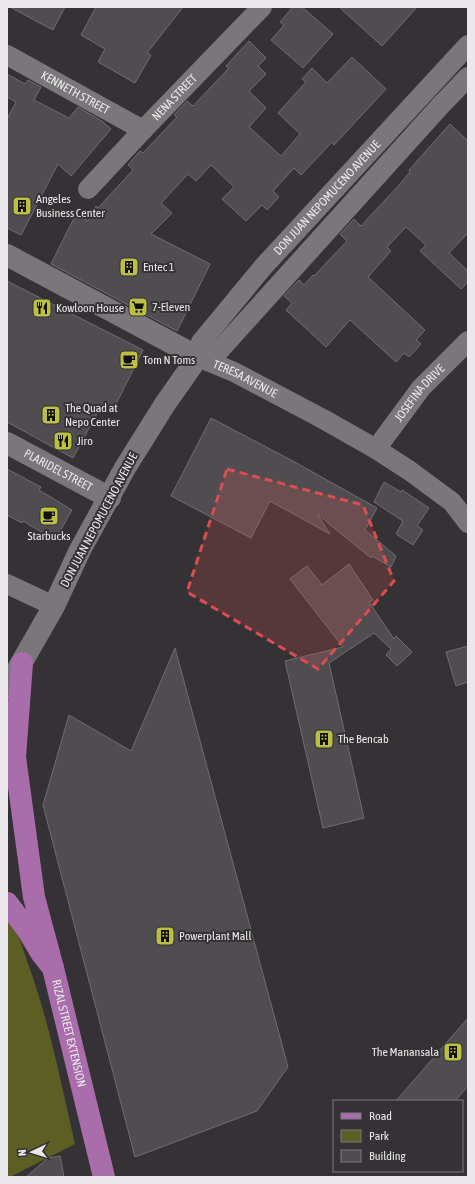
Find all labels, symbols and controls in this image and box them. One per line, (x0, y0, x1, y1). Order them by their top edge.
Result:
street label: KENNETH STREET (39, 68, 113, 118)
street label: NENA STREET (149, 71, 200, 123)
street label: DON JUAN NEPOMUCENO AVENUE (271, 138, 383, 258)
place label: Angeles Business Center (36, 192, 105, 220)
building icon: Angeles Business Center (11, 195, 33, 217)
building icon: Entec 1 (118, 256, 140, 278)
place label: Entec 1 (143, 260, 175, 274)
supermarket icon: 7-Eleven (127, 296, 149, 318)
restaurant icon: Kowloon House (31, 297, 53, 319)
place label: 7-Eleven (152, 300, 190, 314)
place label: Kowloon House (56, 301, 124, 315)
cafe icon: Tom N Toms (118, 349, 140, 371)
place label: Tom N Toms (143, 353, 195, 367)
street label: TERESA AVENUE (211, 357, 280, 401)
street label: JOSEFINA DRIVE (392, 362, 447, 424)
place label: The Quad at Nepo Center (65, 401, 120, 429)
building icon: The Quad at Nepo Center (40, 404, 62, 426)
restaurant icon: Jiro (52, 430, 74, 452)
place label: Jiro (77, 434, 93, 448)
street label: PLARIDEL STREET (22, 446, 95, 495)
street label: DON JUAN NEPOMUCENO AVENUE (58, 450, 140, 590)
cafe icon: Starbucks (38, 505, 60, 527)
place label: Starbucks (27, 529, 71, 543)
building icon: The Bencab (313, 728, 335, 750)
place label: The Bencab (338, 732, 389, 746)
building icon: Powerplant Mall (154, 925, 176, 947)
place label: Powerplant Mall (179, 929, 252, 943)
street label: RIZAL STREET EXTENSION (49, 978, 89, 1089)
building icon: The Manansala (442, 1041, 464, 1063)
place label: The Manansala (372, 1045, 439, 1059)
legend (333, 1100, 463, 1172)
text: Road (369, 1109, 392, 1123)
text: Park (369, 1129, 390, 1143)
north arrow (12, 1132, 52, 1172)
text: N (16, 1149, 28, 1156)
text: Building (369, 1149, 407, 1163)

